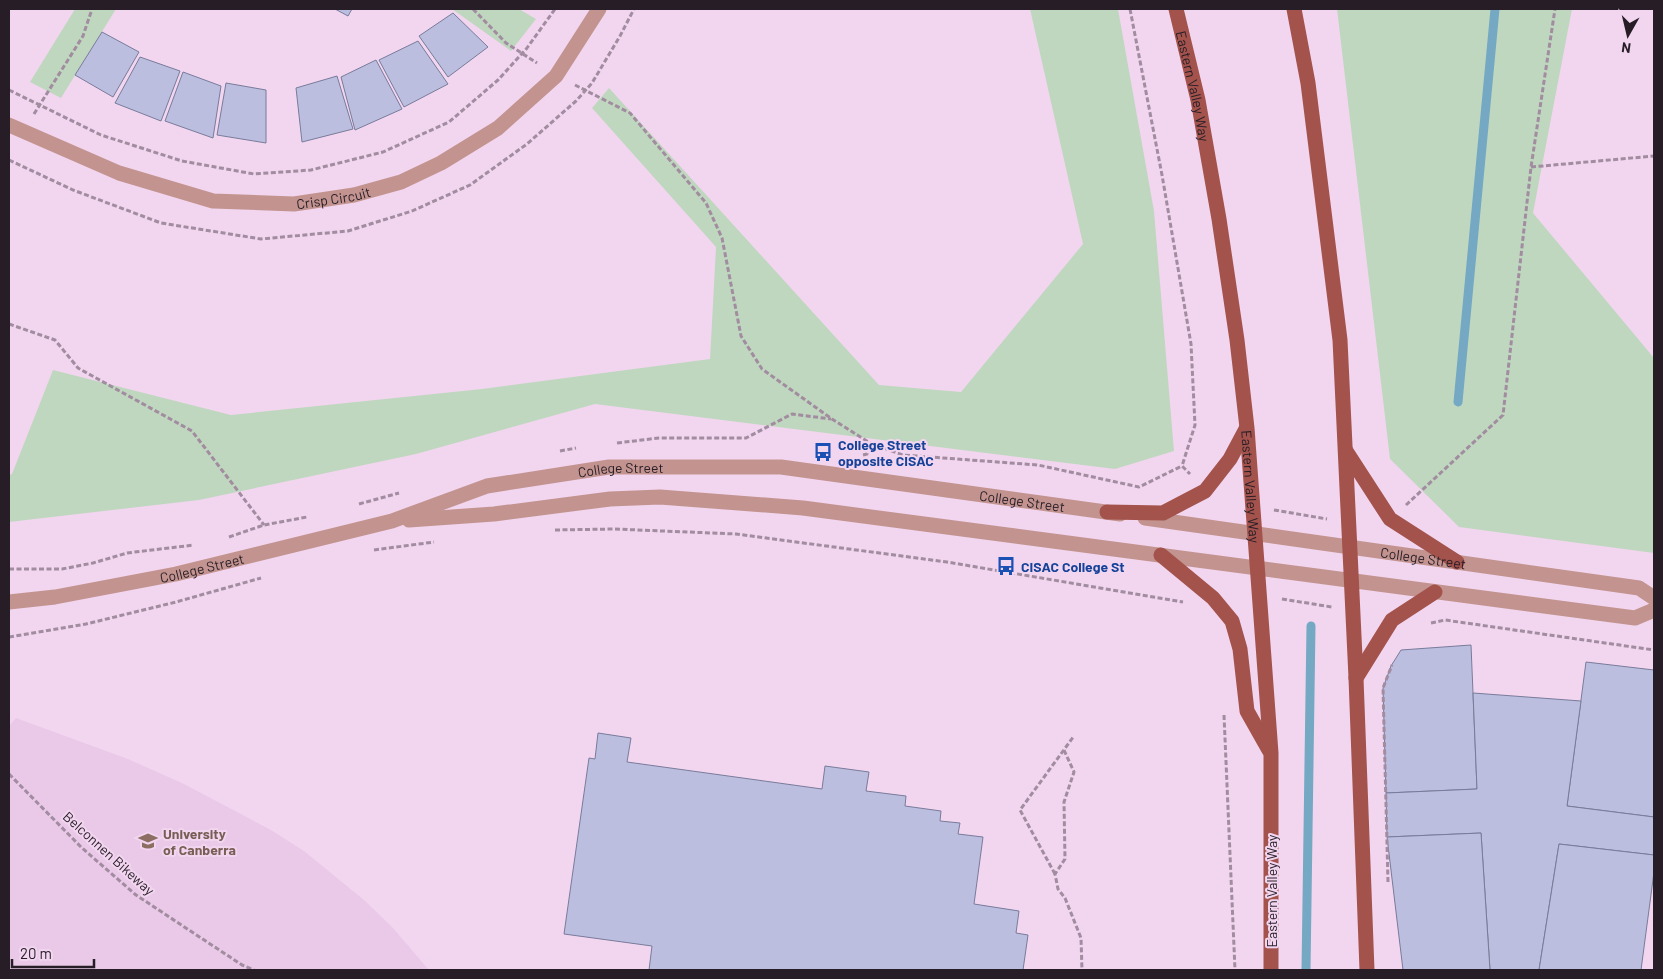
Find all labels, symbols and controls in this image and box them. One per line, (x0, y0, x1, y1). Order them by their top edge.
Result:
north arrow (1603, 10, 1653, 60)
street label: Eastern Valley Way (1173, 29, 1214, 143)
text: N (1620, 39, 1632, 57)
street label: Crisp Circuit (295, 182, 372, 212)
street label: Eastern Valley Way (1239, 429, 1264, 544)
place label: College Street opposite CISAC (838, 436, 934, 469)
bus stop icon: College Street opposite CISAC (812, 441, 834, 463)
street label: College Street (576, 459, 664, 480)
street label: College Street (978, 486, 1066, 515)
street label: College Street (1379, 543, 1467, 572)
street label: College Street (158, 549, 246, 585)
bus stop icon: CISAC College St (995, 555, 1017, 577)
place label: CISAC College St (1021, 558, 1125, 575)
street label: Belconnen Bikeway (60, 808, 159, 899)
place label: University of Canberra (163, 825, 236, 858)
school or university icon: University of Canberra (137, 830, 159, 852)
street label: Eastern Valley Way (1263, 834, 1280, 947)
scale bar (12, 936, 95, 968)
text: 20 m (20, 944, 52, 962)

